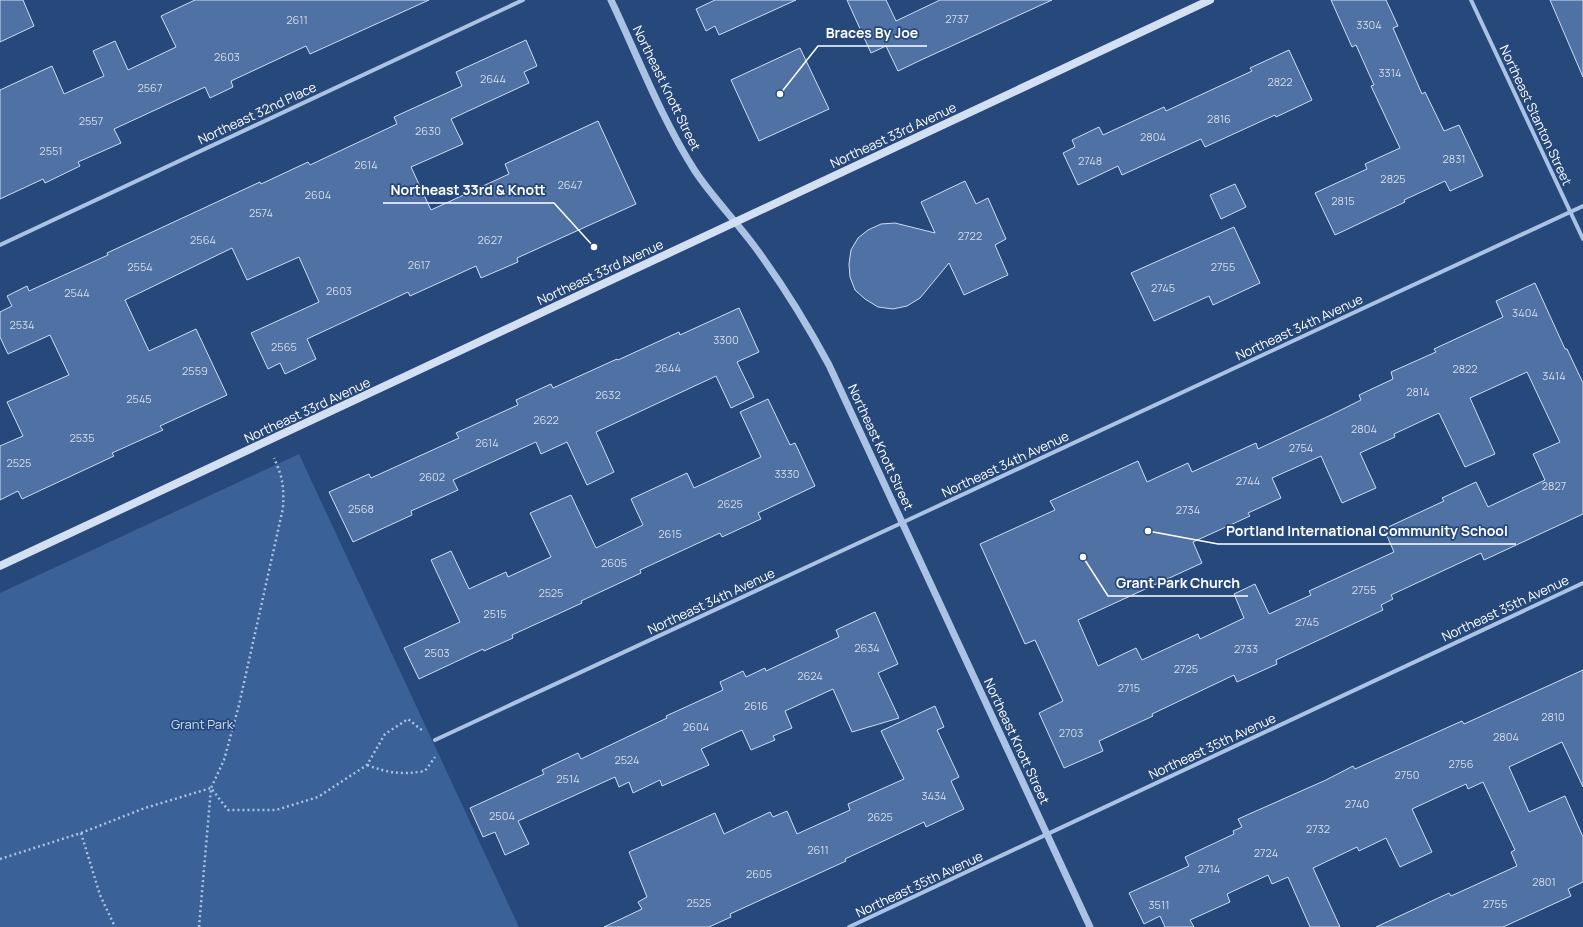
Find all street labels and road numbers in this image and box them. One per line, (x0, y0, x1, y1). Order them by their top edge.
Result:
street label: Northeast Knott Street (629, 22, 705, 154)
street label: Northeast Stanton Street (1496, 42, 1576, 188)
street label: Northeast 32nd Place (195, 77, 320, 148)
street label: Northeast 33rd Avenue (827, 98, 959, 172)
street label: Northeast 33rd Avenue (534, 235, 666, 309)
street label: Northeast 34th Avenue (1232, 289, 1366, 364)
street label: Northeast 33rd Avenue (241, 373, 373, 447)
street label: Northeast Knott Street (844, 381, 918, 513)
street label: Northeast 34th Avenue (938, 426, 1072, 501)
street label: Northeast 34th Avenue (644, 563, 778, 638)
street label: Northeast 35th Avenue (1439, 570, 1572, 645)
street label: Northeast Knott Street (980, 675, 1054, 807)
street label: Northeast 35th Avenue (1146, 708, 1279, 783)
street label: Northeast 35th Avenue (853, 846, 986, 921)

